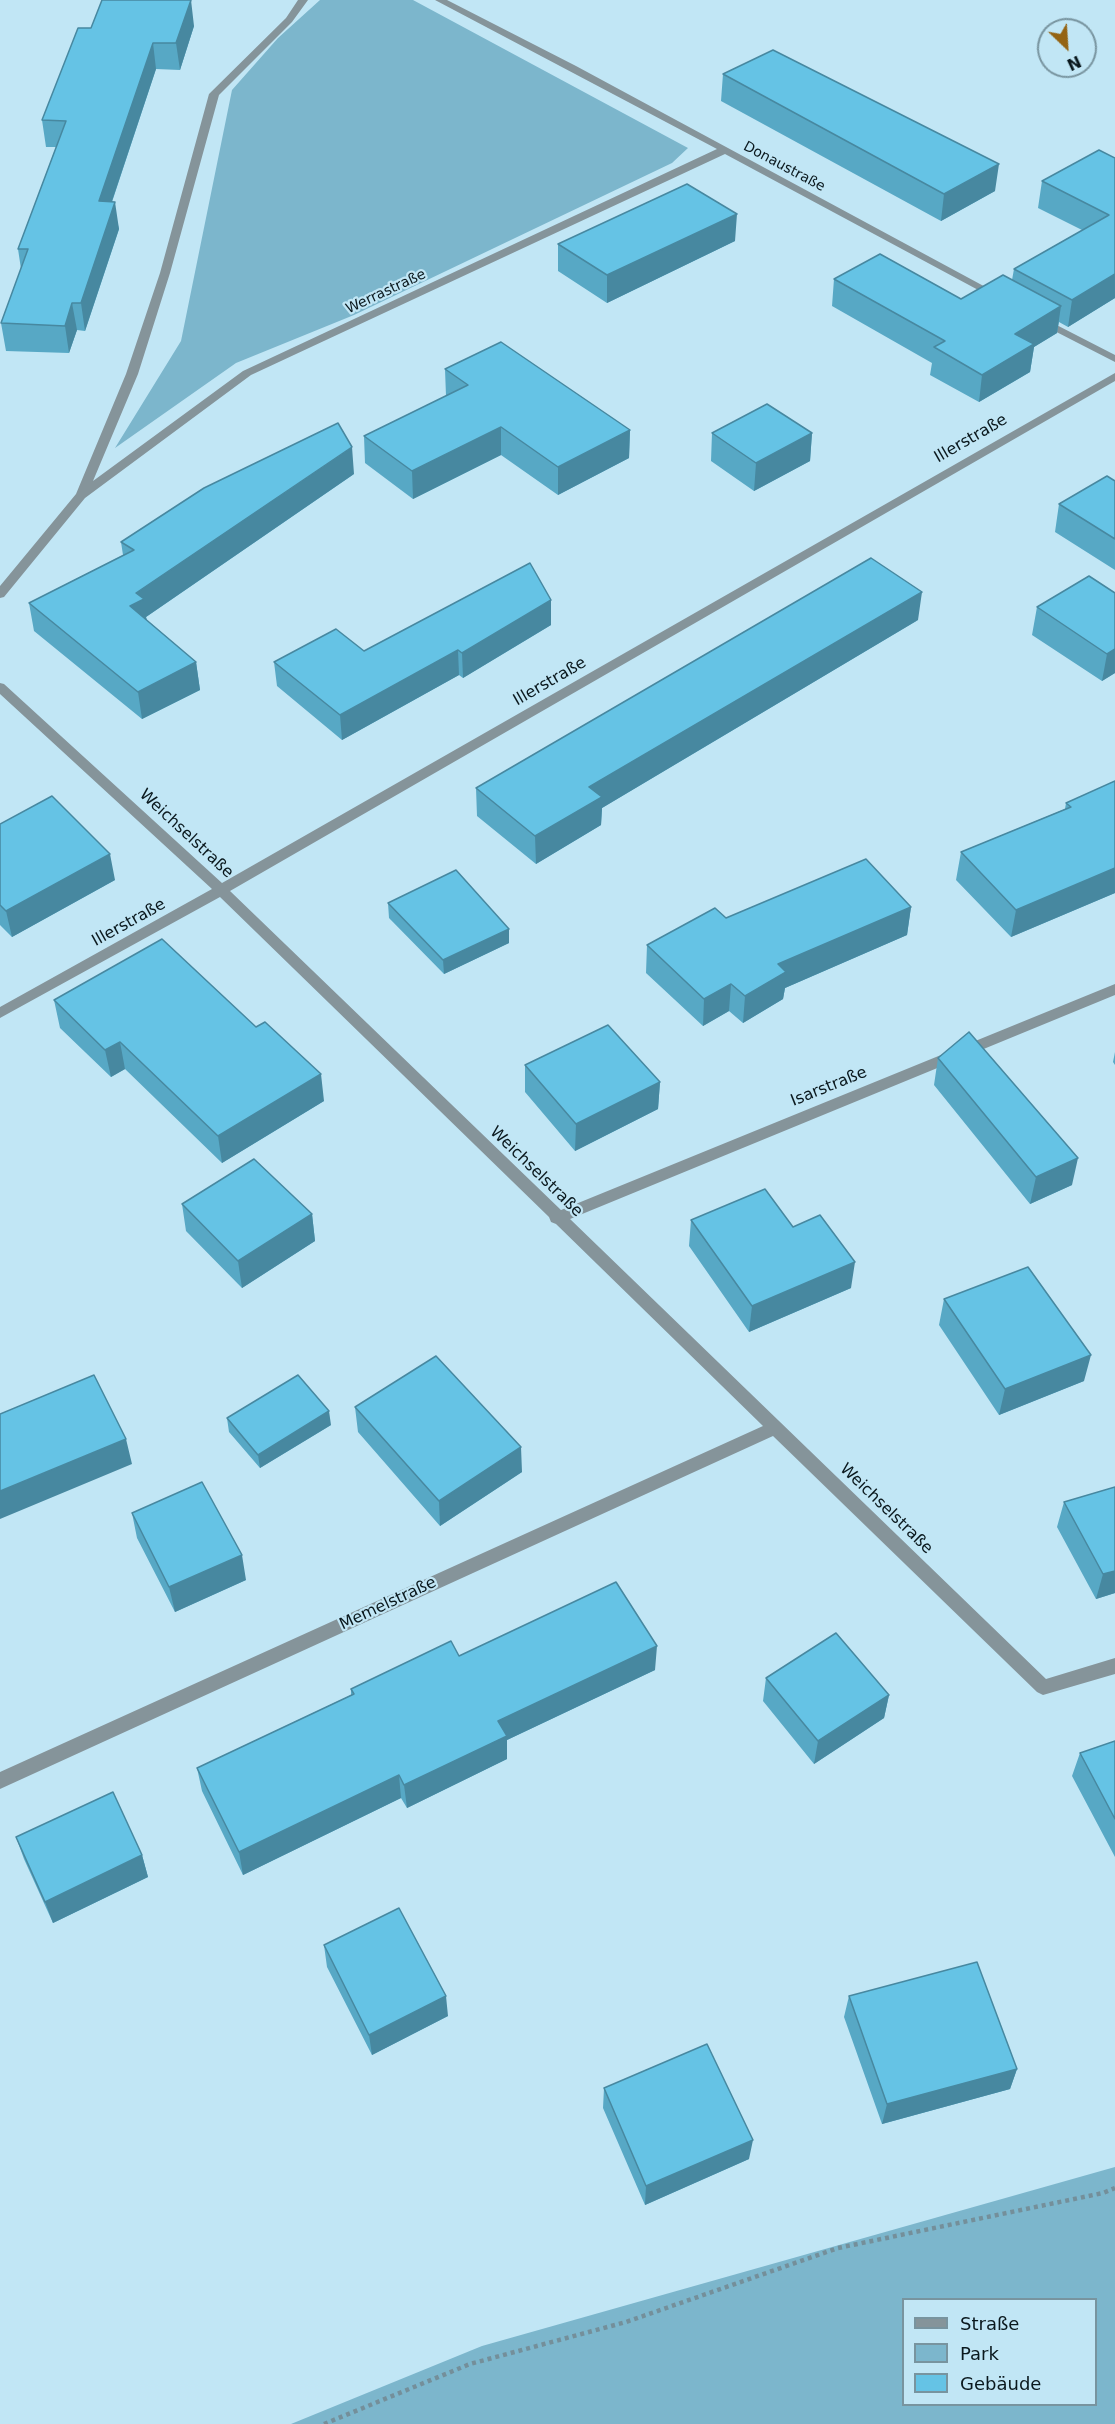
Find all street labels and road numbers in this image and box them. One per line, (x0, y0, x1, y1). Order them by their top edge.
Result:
street label: Donaustraße (740, 138, 828, 196)
street label: Werrastraße (343, 266, 429, 318)
street label: Illerstraße (931, 410, 1011, 468)
street label: Illerstraße (510, 653, 590, 711)
street label: Weichselstraße (135, 785, 237, 883)
street label: Illerstraße (89, 895, 169, 951)
street label: Isarstraße (788, 1063, 870, 1111)
street label: Weichselstraße (486, 1123, 586, 1221)
street label: Weichselstraße (836, 1460, 936, 1558)
street label: Memelstraße (337, 1573, 439, 1635)

